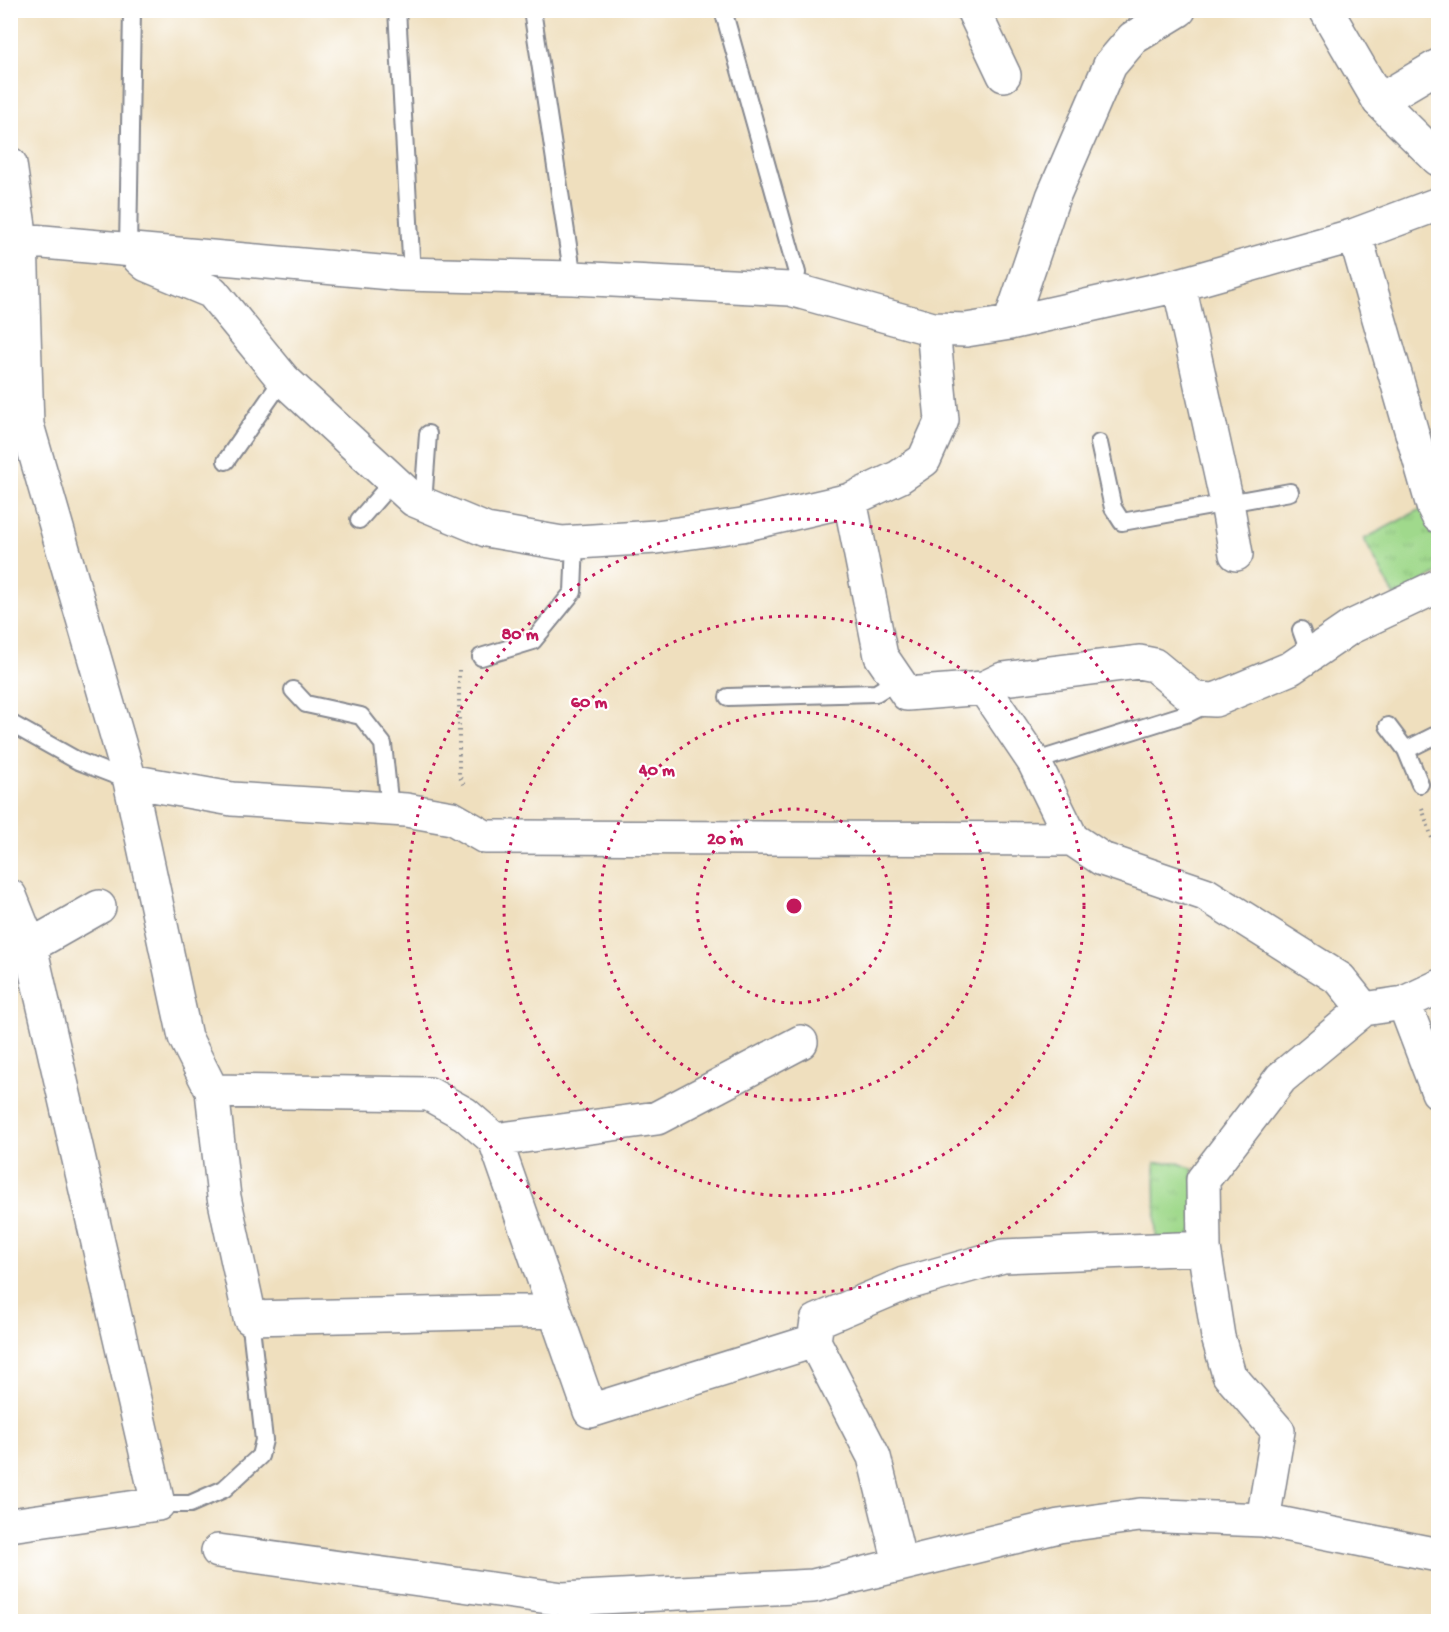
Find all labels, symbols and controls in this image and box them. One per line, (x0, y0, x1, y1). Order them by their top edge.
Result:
text: 80 m (501, 625, 539, 646)
text: 60 m (571, 693, 607, 714)
text: 40 m (638, 761, 675, 782)
text: 20 m (707, 830, 743, 851)
centre of rings (784, 896, 804, 916)

